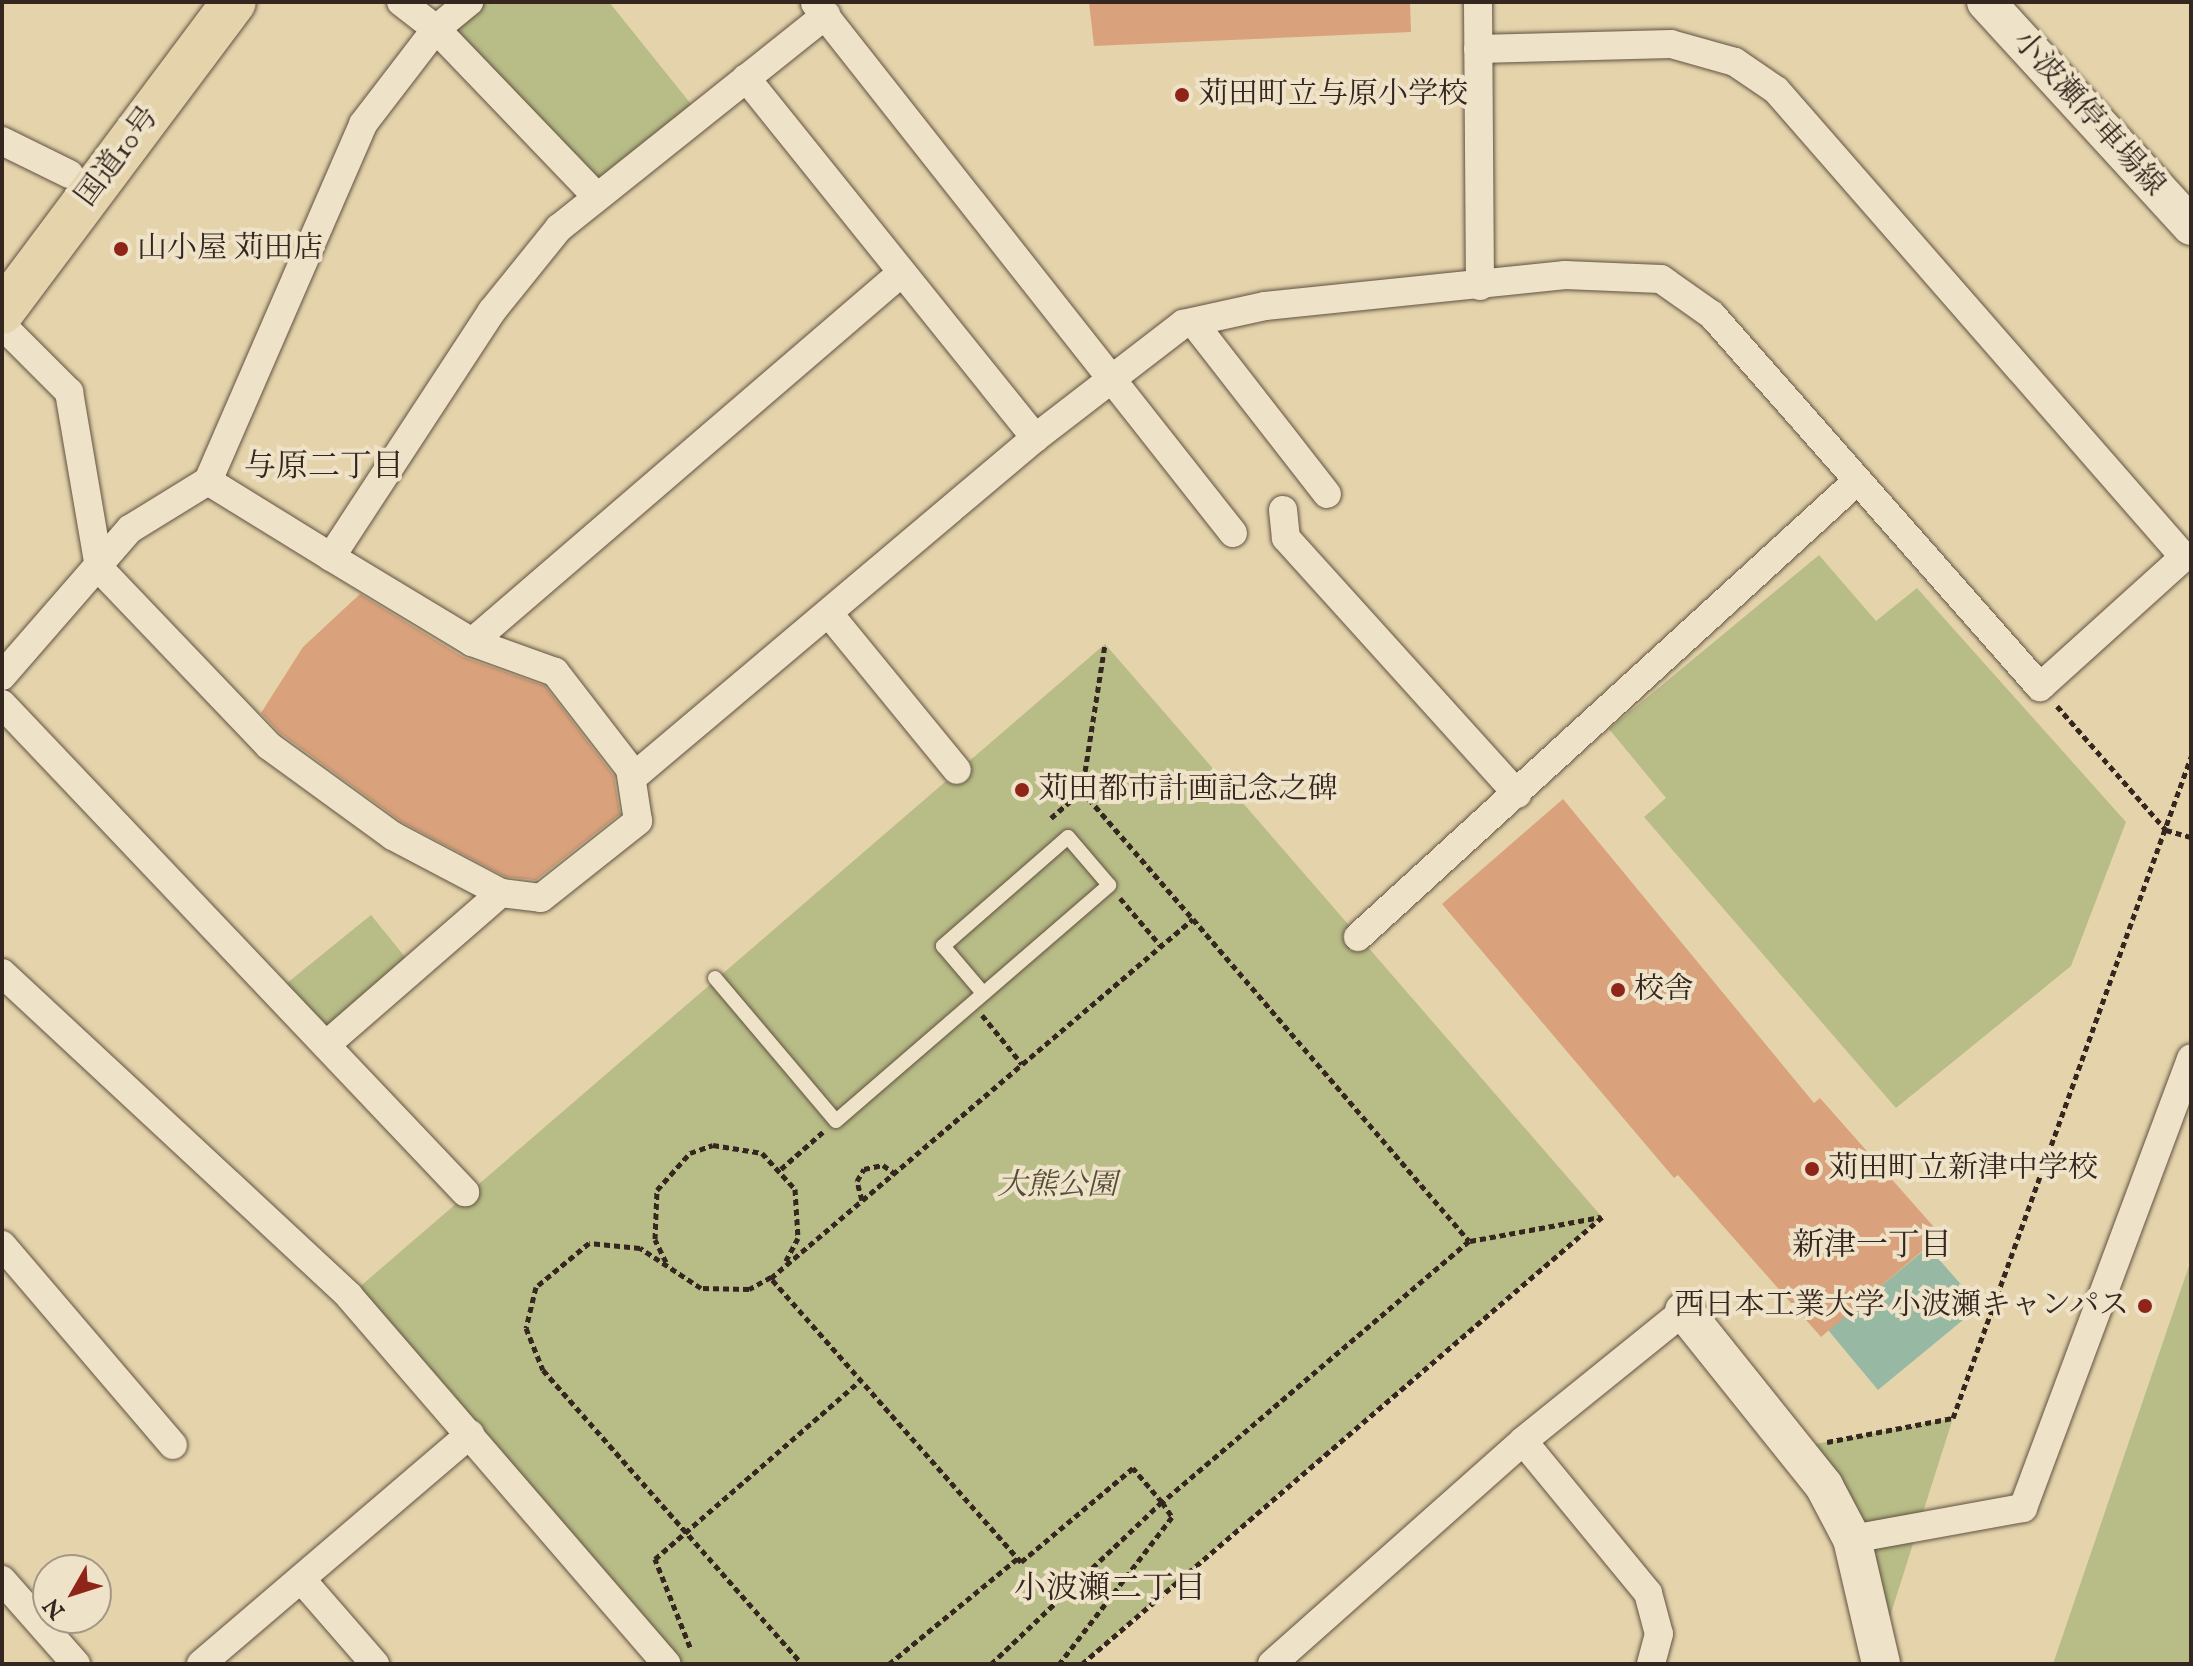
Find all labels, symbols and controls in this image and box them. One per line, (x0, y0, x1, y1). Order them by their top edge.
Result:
street label: 小波瀬停車場線 (2004, 24, 2172, 204)
place label: 苅田町立与原小学校 (1198, 77, 1468, 113)
marker: 苅田町立与原小学校 (1173, 86, 1191, 104)
street label: 国道10号 (69, 100, 167, 214)
place label: 山小屋 苅田店 (137, 231, 324, 267)
marker: 山小屋 苅田店 (112, 240, 130, 258)
district label: 与原二丁目 (244, 449, 404, 487)
place label: 苅田都市計画記念之碑 (1038, 772, 1338, 808)
marker: 苅田都市計画記念之碑 (1013, 781, 1031, 799)
place label: 校舎 (1634, 972, 1694, 1008)
marker: 校舎 (1609, 981, 1627, 999)
place label: 苅田町立新津中学校 (1828, 1151, 2098, 1187)
marker: 苅田町立新津中学校 (1803, 1160, 1821, 1178)
park label: 大熊公園 (997, 1168, 1117, 1204)
district label: 新津一丁目 (1792, 1228, 1952, 1266)
place label: 西日本工業大学 小波瀬キャンパス (1672, 1288, 2129, 1324)
marker: 西日本工業大学 小波瀬キャンパス (2136, 1297, 2154, 1315)
north arrow (32, 1554, 112, 1634)
district label: 小波瀬二丁目 (1014, 1571, 1206, 1609)
text: N (38, 1592, 72, 1624)

